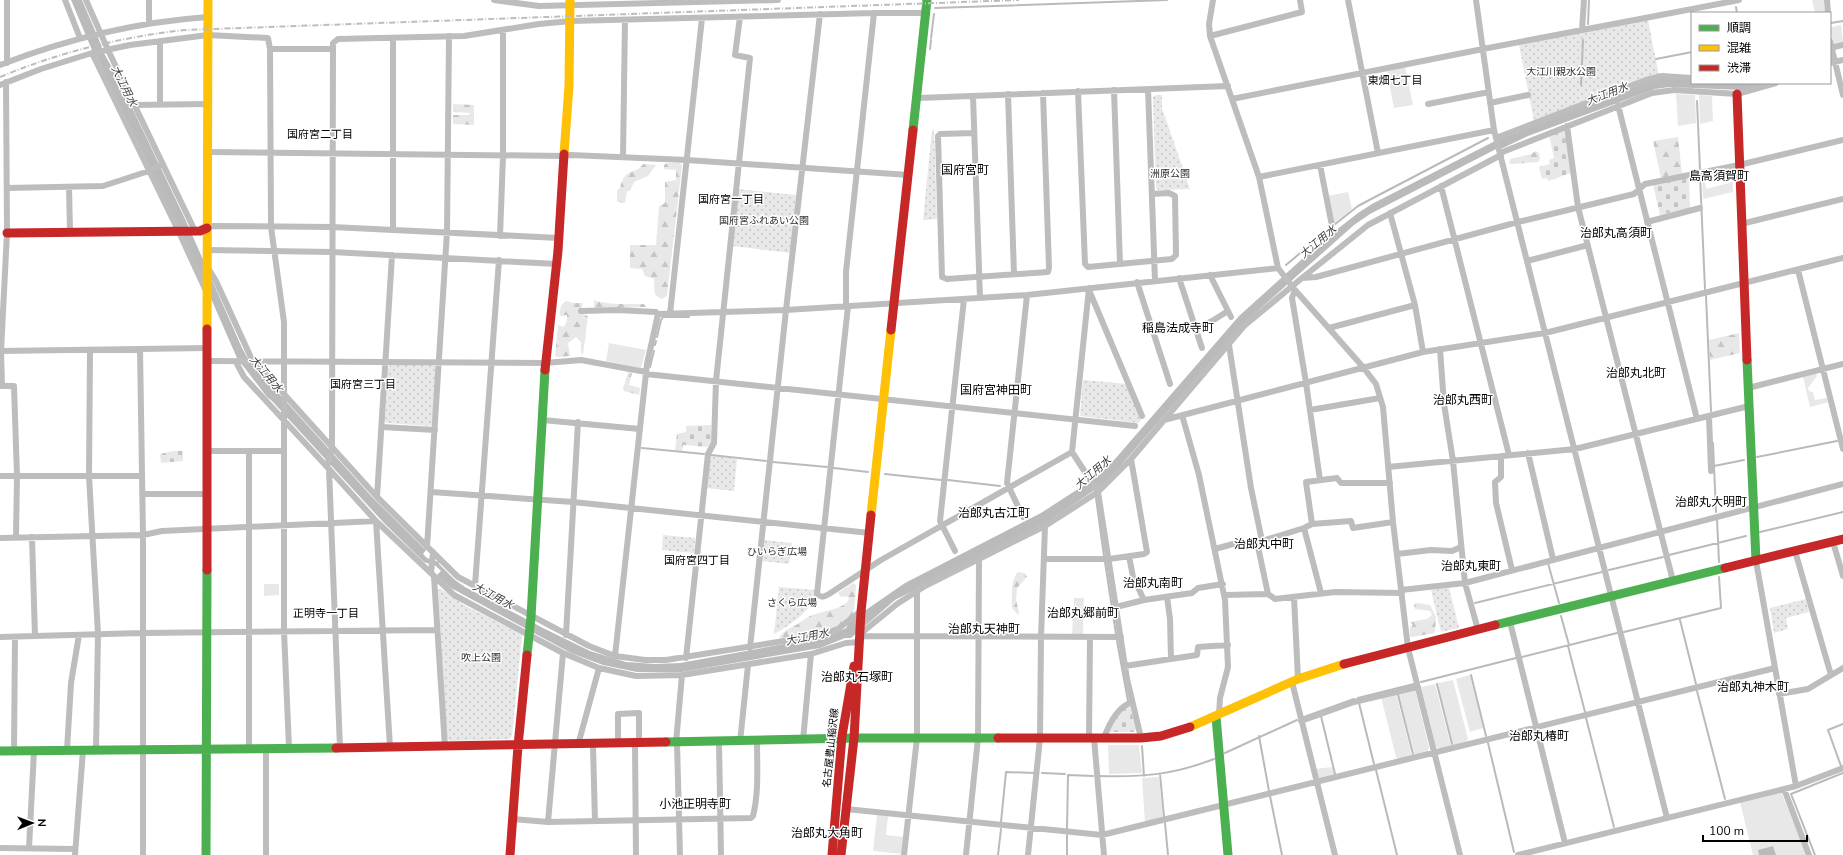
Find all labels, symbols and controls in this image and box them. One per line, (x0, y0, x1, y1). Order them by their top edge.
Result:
legend (1691, 12, 1831, 84)
text: 順調 (1727, 20, 1751, 36)
text: 混雑 (1727, 40, 1751, 56)
text: 渋滞 (1727, 60, 1751, 76)
water label: 大江用水 (108, 63, 141, 110)
park label: 大江川親水公園 (1526, 65, 1596, 79)
district label: 東畑七丁目 (1368, 73, 1423, 88)
water label: 大江用水 (1584, 79, 1631, 109)
district label: 国府宮二丁目 (287, 127, 353, 142)
district label: 国府宮町 (941, 162, 989, 178)
park label: 洲原公園 (1150, 167, 1190, 181)
district label: 島高須賀町 (1689, 168, 1749, 184)
district label: 国府宮一丁目 (698, 192, 764, 207)
park label: 国府宮ふれあい公園 (719, 214, 809, 228)
water label: 大江用水 (1296, 221, 1340, 262)
district label: 治郎丸高須町 (1580, 225, 1652, 241)
district label: 稲島法成寺町 (1142, 320, 1214, 336)
water label: 大江用水 (246, 352, 287, 396)
district label: 治郎丸北町 (1606, 365, 1666, 381)
district label: 国府宮三丁目 (330, 377, 396, 392)
district label: 国府宮神田町 (960, 382, 1032, 398)
district label: 治郎丸西町 (1433, 392, 1493, 408)
water label: 大江用水 (1071, 452, 1115, 493)
district label: 治郎丸大明町 (1675, 494, 1747, 510)
district label: 治郎丸古江町 (958, 505, 1030, 521)
district label: 治郎丸中町 (1234, 536, 1294, 552)
park label: ひいらぎ広場 (747, 545, 807, 559)
district label: 国府宮四丁目 (664, 553, 730, 568)
district label: 治郎丸東町 (1441, 558, 1501, 574)
district label: 治郎丸南町 (1123, 575, 1183, 591)
water label: 大江用水 (470, 579, 517, 613)
park label: さくら広場 (767, 596, 817, 610)
district label: 治郎丸郷前町 (1047, 605, 1119, 621)
district label: 正明寺一丁目 (293, 606, 359, 621)
district label: 治郎丸天神町 (948, 621, 1020, 637)
water label: 大江用水 (784, 625, 831, 649)
park label: 吹上公園 (461, 651, 501, 665)
district label: 治郎丸石塚町 (821, 669, 893, 685)
district label: 治郎丸神木町 (1717, 679, 1789, 695)
street label: 名古屋豊山稲沢線 (820, 707, 842, 789)
district label: 治郎丸椿町 (1509, 728, 1569, 744)
district label: 小池正明寺町 (659, 796, 731, 812)
north arrow (12, 803, 52, 843)
scale bar (1703, 817, 1807, 843)
text: N (34, 819, 49, 827)
text: 100 m (1709, 823, 1744, 839)
district label: 治郎丸大角町 (791, 825, 863, 841)

